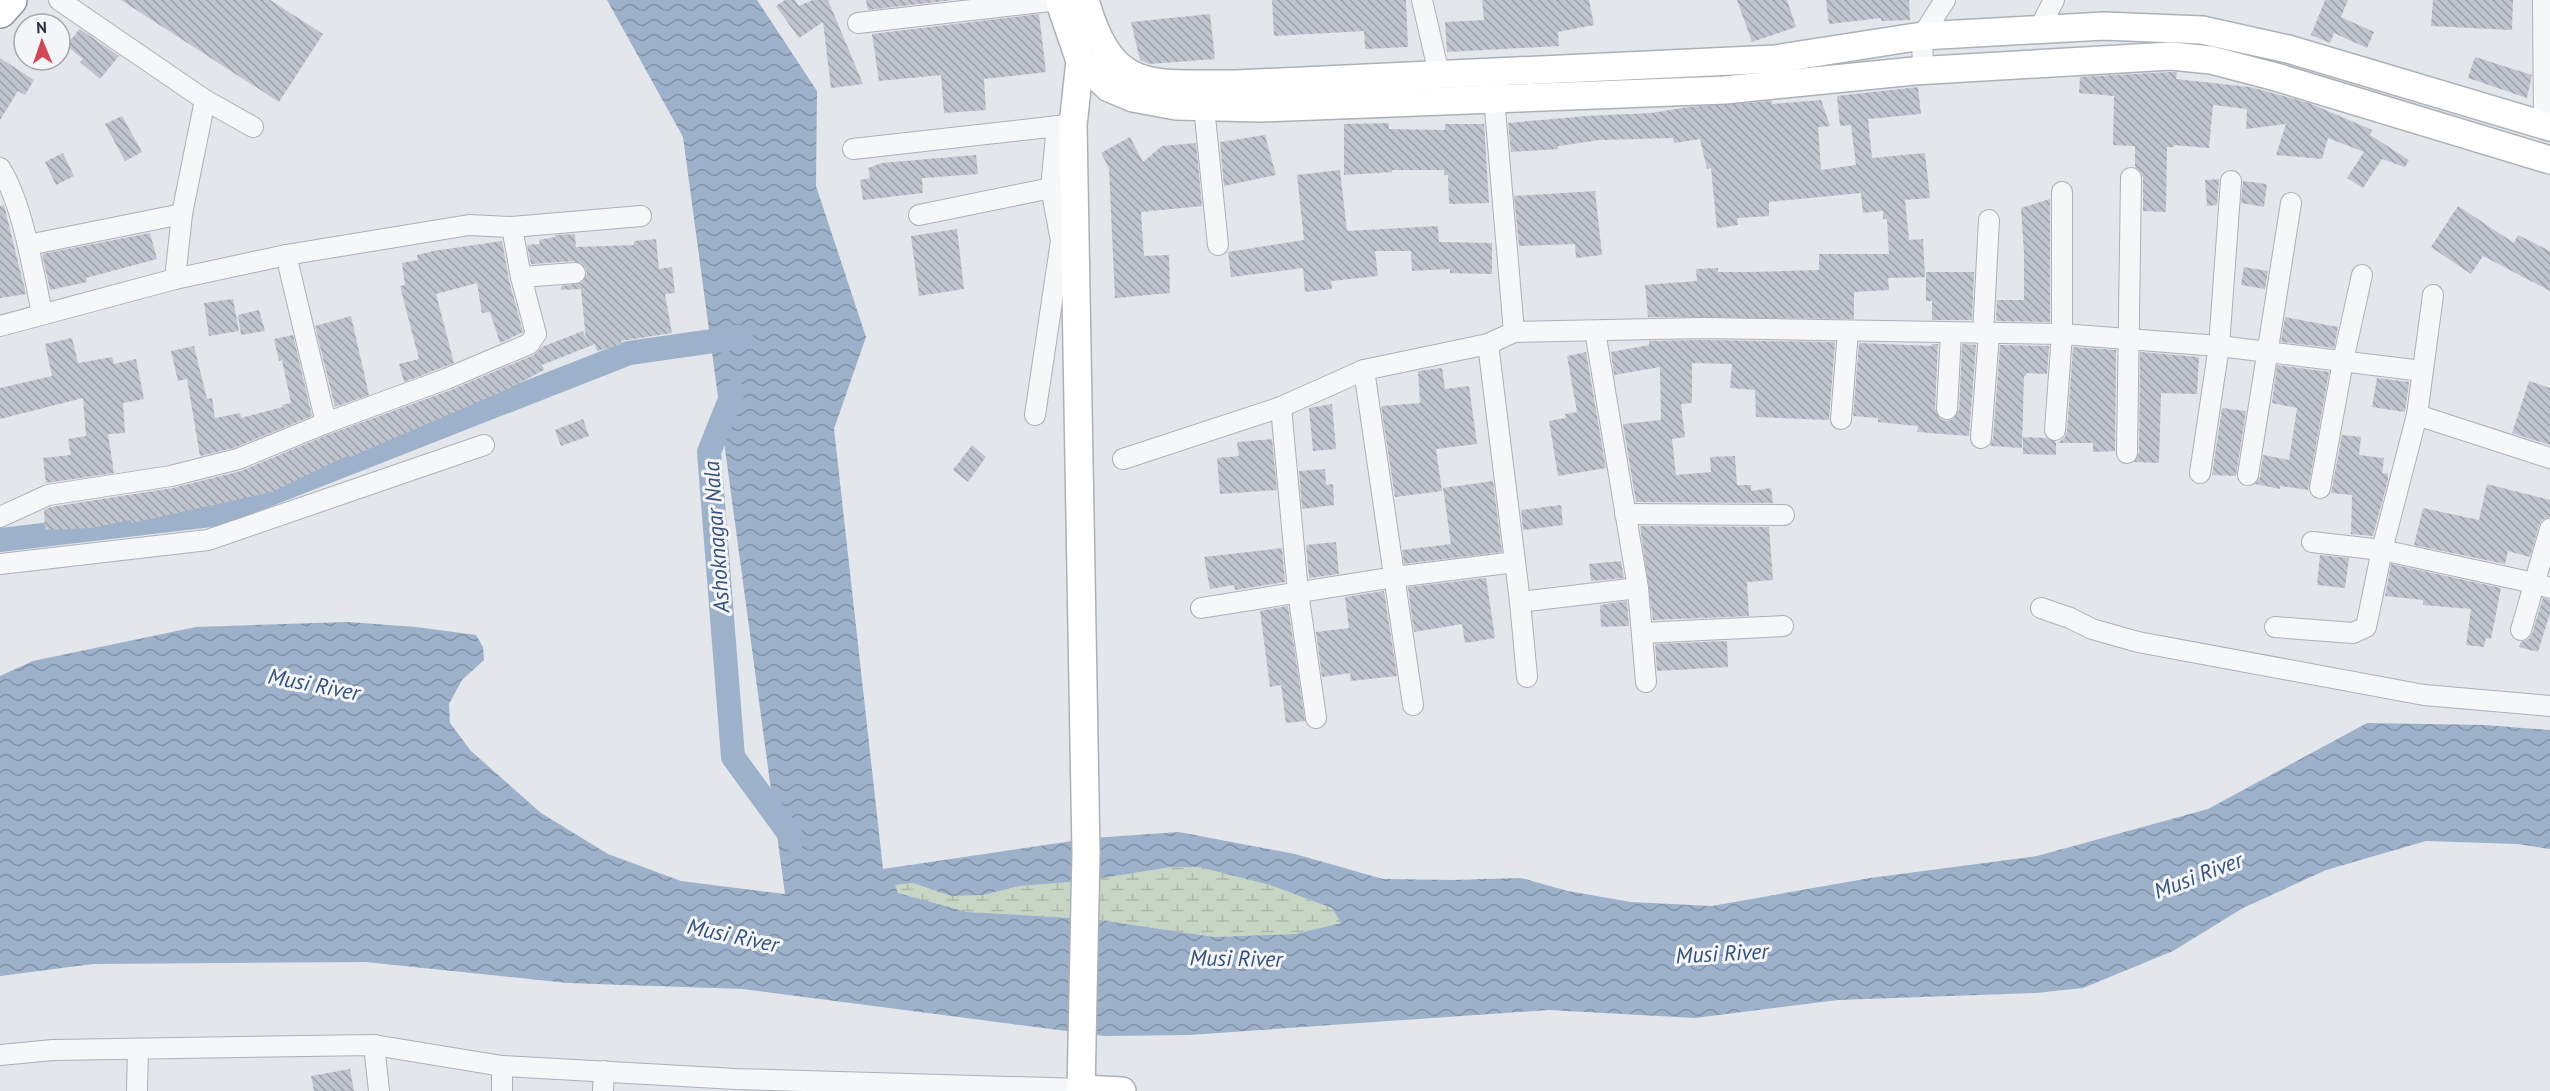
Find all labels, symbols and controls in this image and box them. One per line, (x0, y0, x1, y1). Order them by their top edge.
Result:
north arrow (12, 12, 72, 72)
text: N (36, 17, 47, 37)
water label: Ashoknagar Nala (697, 460, 735, 615)
water label: Musi River (266, 661, 364, 707)
water label: Musi River (2150, 845, 2248, 905)
water label: Musi River (685, 912, 783, 959)
water label: Musi River (1675, 936, 1771, 969)
water label: Musi River (1189, 943, 1284, 973)

